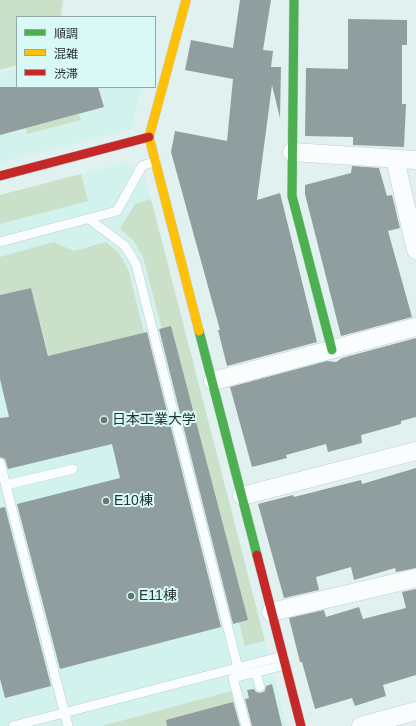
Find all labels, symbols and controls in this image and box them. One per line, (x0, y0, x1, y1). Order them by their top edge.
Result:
legend (16, 16, 156, 88)
text: 順調 (54, 27, 78, 41)
text: 混雑 (54, 47, 78, 61)
text: 渋滞 (54, 67, 78, 81)
place label: 日本工業大学 (112, 412, 196, 428)
marker: 日本工業大学 (99, 415, 109, 425)
place label: E10棟 (114, 493, 153, 509)
marker: E10棟 (101, 496, 111, 506)
place label: E11棟 (139, 588, 177, 604)
marker: E11棟 (126, 591, 136, 601)

